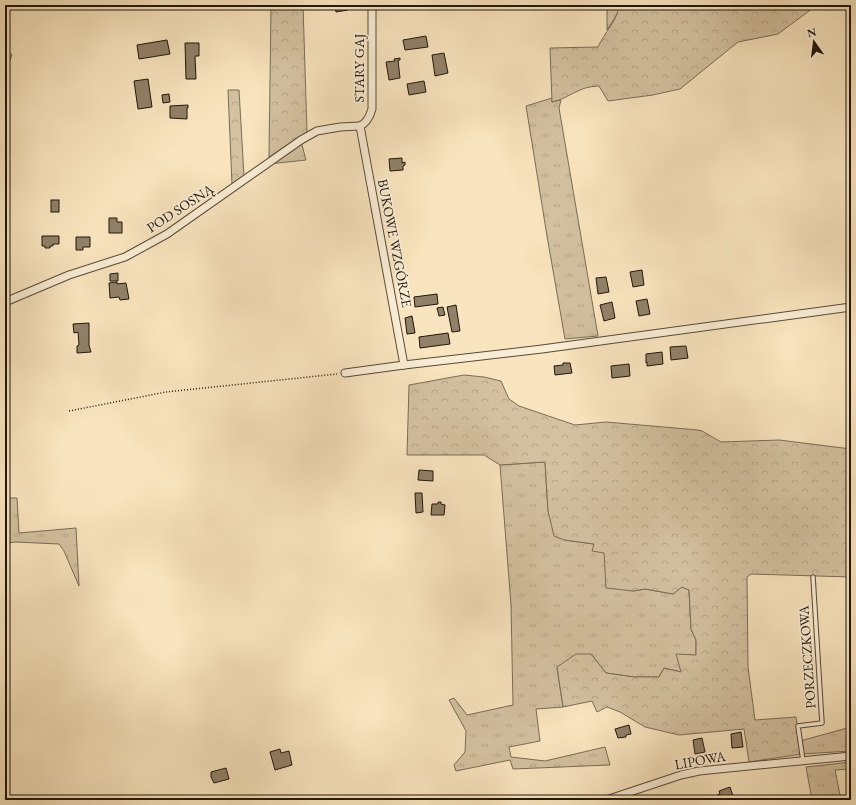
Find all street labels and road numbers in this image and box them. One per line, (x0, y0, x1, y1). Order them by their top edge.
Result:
street label: STARY GAJ (350, 33, 368, 102)
street label: BUKOWE WZGÓRZE (374, 177, 416, 309)
street label: POD SOSNĄ (143, 180, 217, 236)
street label: PORZECZKOWA (794, 604, 820, 709)
street label: LIPOWA (673, 747, 727, 773)

